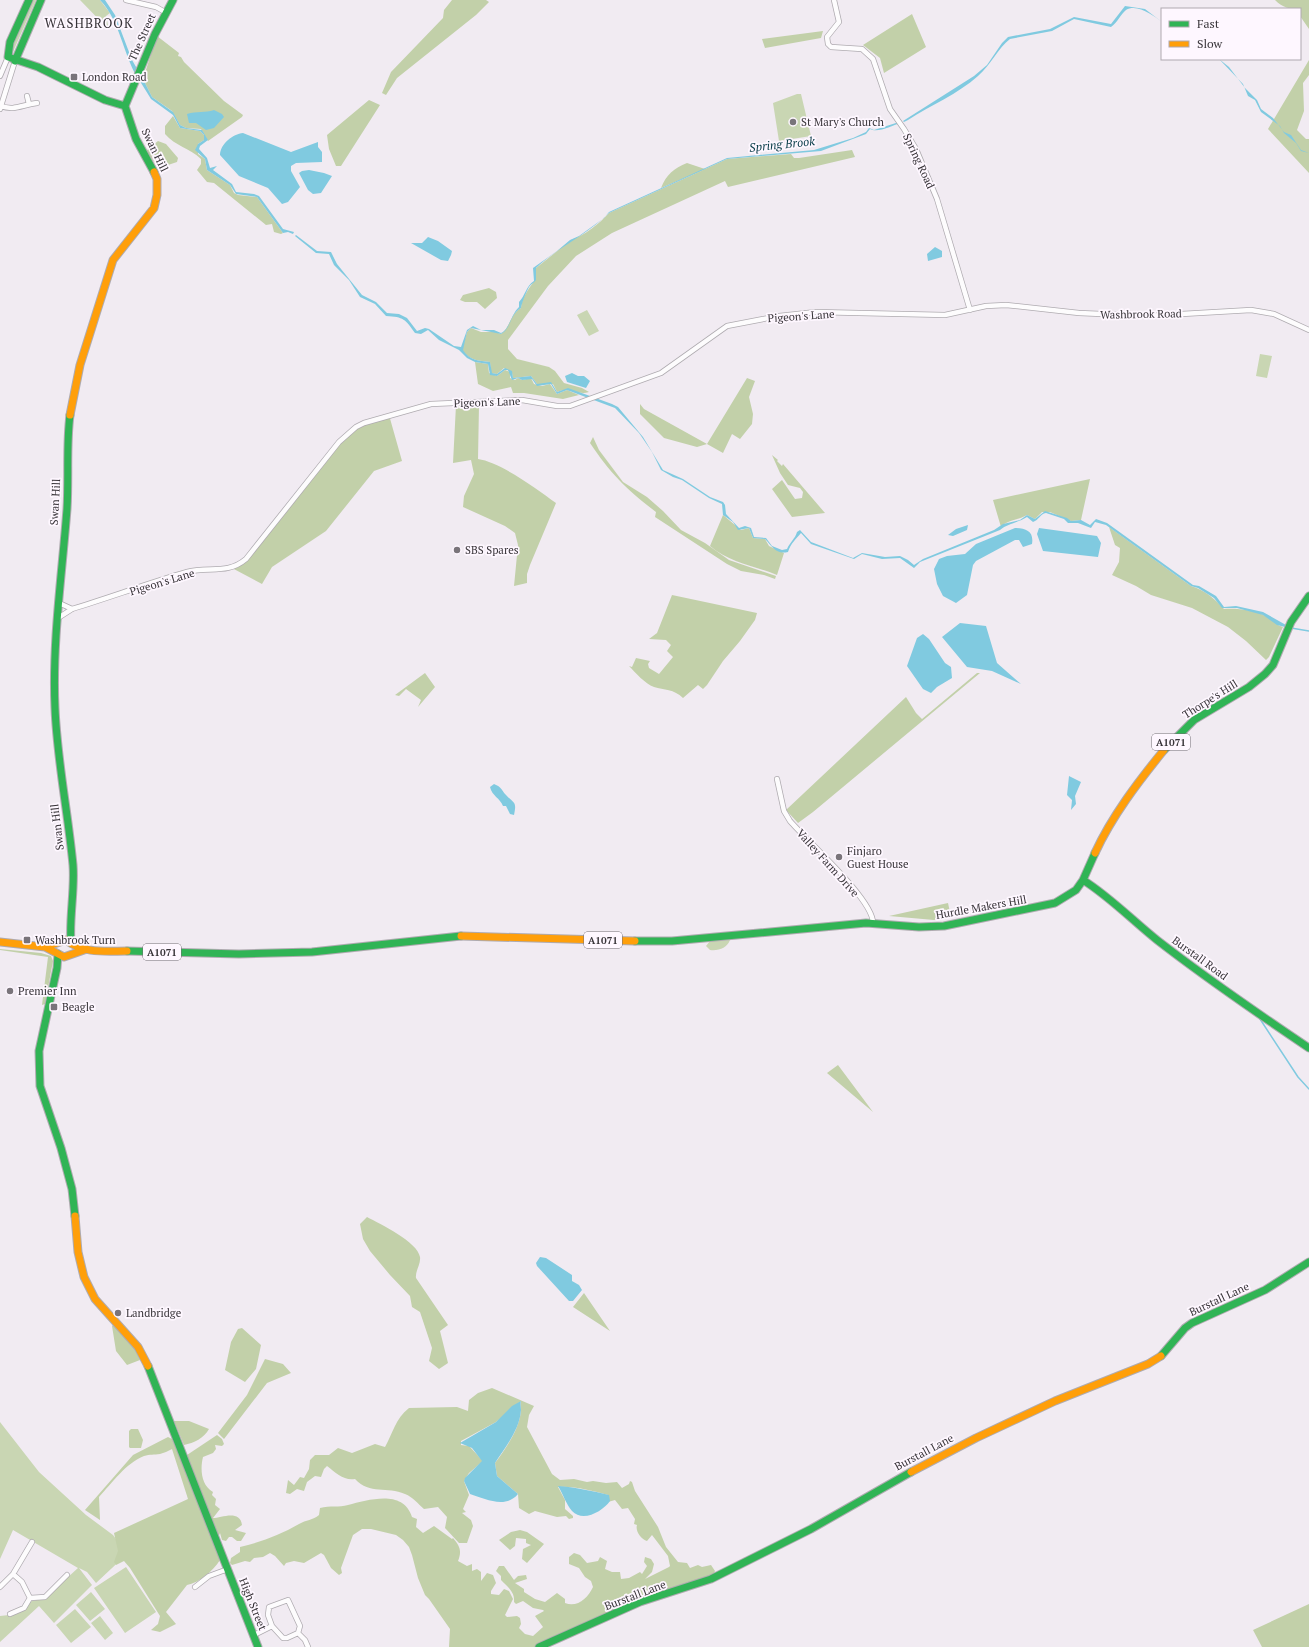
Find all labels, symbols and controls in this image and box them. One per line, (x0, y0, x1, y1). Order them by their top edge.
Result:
legend (1161, 8, 1301, 60)
street label: The Street (125, 11, 159, 63)
district label: WASHBROOK (45, 14, 133, 32)
text: Fast (1197, 16, 1220, 31)
text: Slow (1197, 36, 1223, 51)
place label: London Road (82, 70, 147, 84)
marker: London Road (69, 72, 79, 82)
place label: St Mary's Church (801, 115, 884, 129)
marker: St Mary's Church (788, 117, 798, 127)
street label: Swan Hill (138, 126, 172, 174)
street label: Spring Road (900, 131, 938, 191)
water label: Spring Brook (748, 133, 816, 155)
street label: Washbrook Road (1100, 306, 1182, 322)
street label: Pigeon's Lane (767, 307, 835, 325)
street label: Pigeon's Lane (453, 394, 521, 410)
street label: Swan Hill (47, 478, 63, 526)
place label: SBS Spares (465, 543, 519, 557)
marker: SBS Spares (452, 545, 462, 555)
street label: Pigeon's Lane (128, 565, 197, 598)
street label: Thorpe's Hill (1180, 677, 1240, 721)
road number: A1071 (1152, 734, 1190, 750)
street label: Swan Hill (47, 803, 67, 851)
street label: Valley Farm Drive (794, 826, 862, 900)
place label: Finjaro Guest House (847, 844, 909, 871)
marker: Finjaro Guest House (834, 852, 844, 862)
street label: Hurdle Makers Hill (935, 892, 1027, 922)
road number: A1071 (584, 932, 622, 948)
place label: Washbrook Turn (35, 933, 116, 947)
street label: Burstall Road (1169, 933, 1231, 983)
marker: Washbrook Turn (22, 935, 32, 945)
road number: A1071 (143, 944, 181, 960)
place label: Premier Inn (18, 984, 77, 998)
marker: Premier Inn (5, 986, 15, 996)
place label: Beagle (62, 1000, 95, 1014)
marker: Beagle (49, 1002, 59, 1012)
street label: Burstall Lane (1187, 1279, 1252, 1319)
place label: Landbridge (126, 1306, 182, 1320)
marker: Landbridge (113, 1308, 123, 1318)
street label: Burstall Lane (892, 1430, 956, 1473)
street label: High Street (236, 1576, 270, 1632)
street label: Burstall Lane (602, 1577, 668, 1613)

